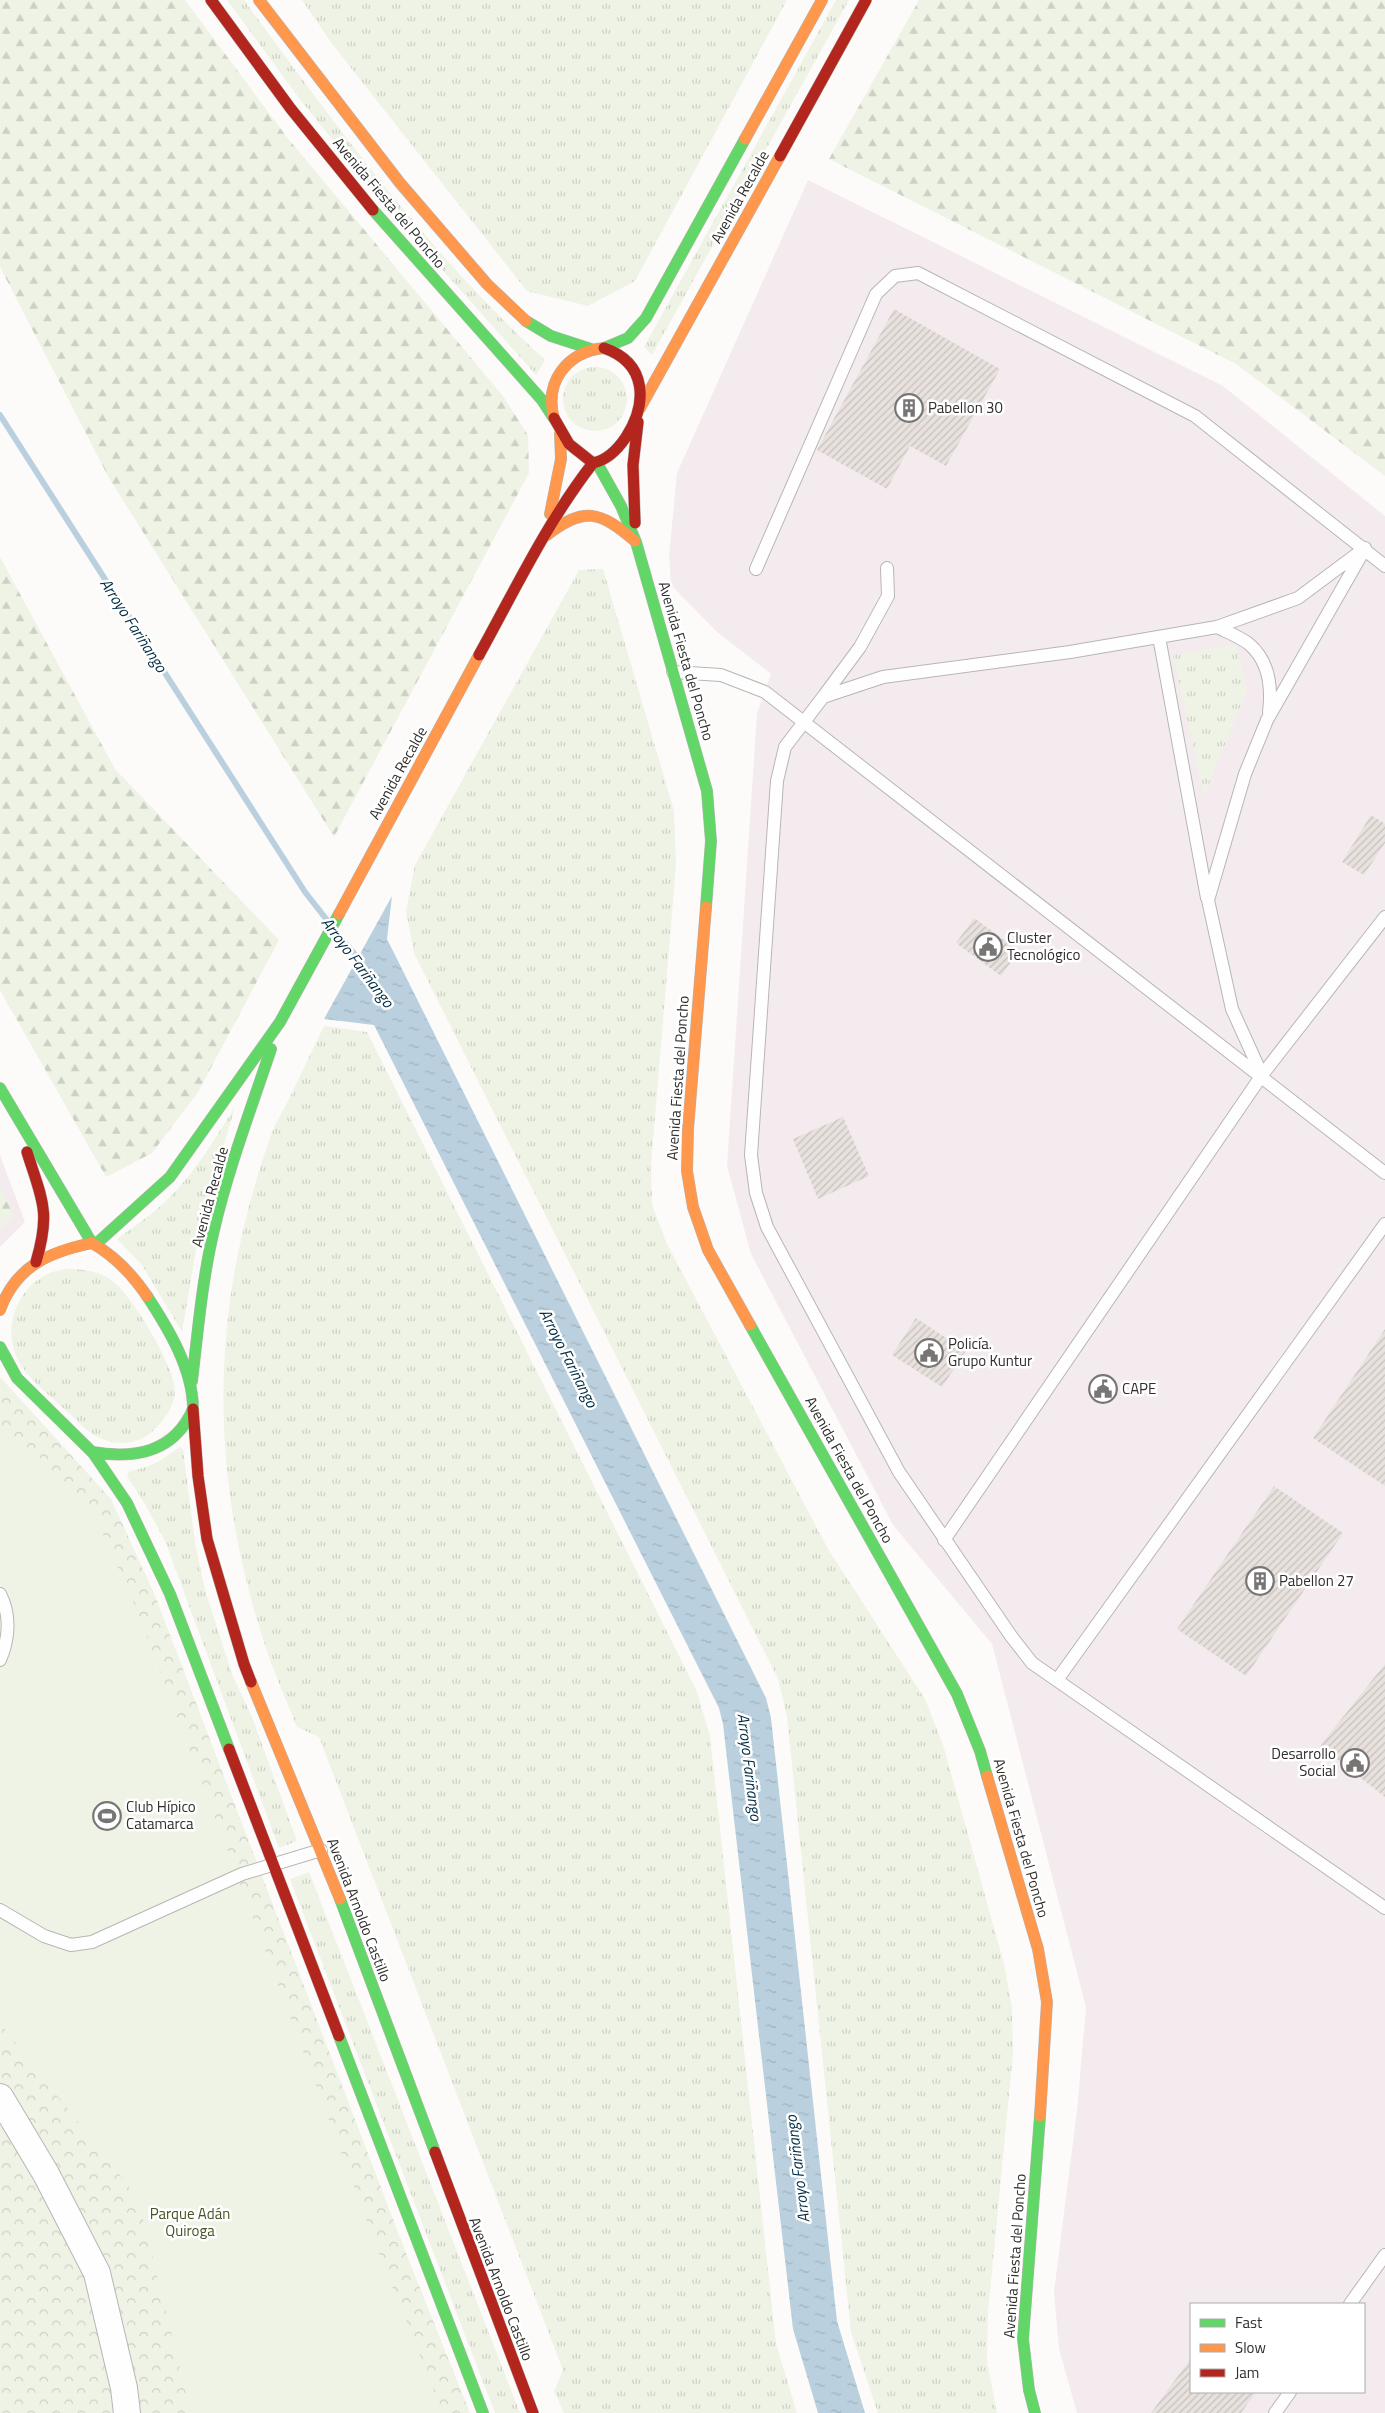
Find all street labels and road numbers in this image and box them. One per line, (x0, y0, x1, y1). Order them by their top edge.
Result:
street label: Avenida Fiesta del Poncho (328, 132, 451, 273)
street label: Avenida Recalde (705, 146, 775, 247)
street label: Avenida Fiesta del Poncho (653, 578, 720, 743)
street label: Avenida Recalde (363, 722, 433, 823)
street label: Avenida Fiesta del Poncho (660, 995, 695, 1161)
street label: Avenida Recalde (185, 1144, 234, 1250)
street label: Avenida Fiesta del Poncho (799, 1392, 899, 1547)
street label: Avenida Fiesta del Poncho (988, 1755, 1055, 1920)
street label: Avenida Arnoldo Castillo (321, 1835, 397, 1985)
street label: Avenida Fiesta del Poncho (997, 2173, 1032, 2339)
street label: Avenida Arnoldo Castillo (463, 2214, 539, 2364)

